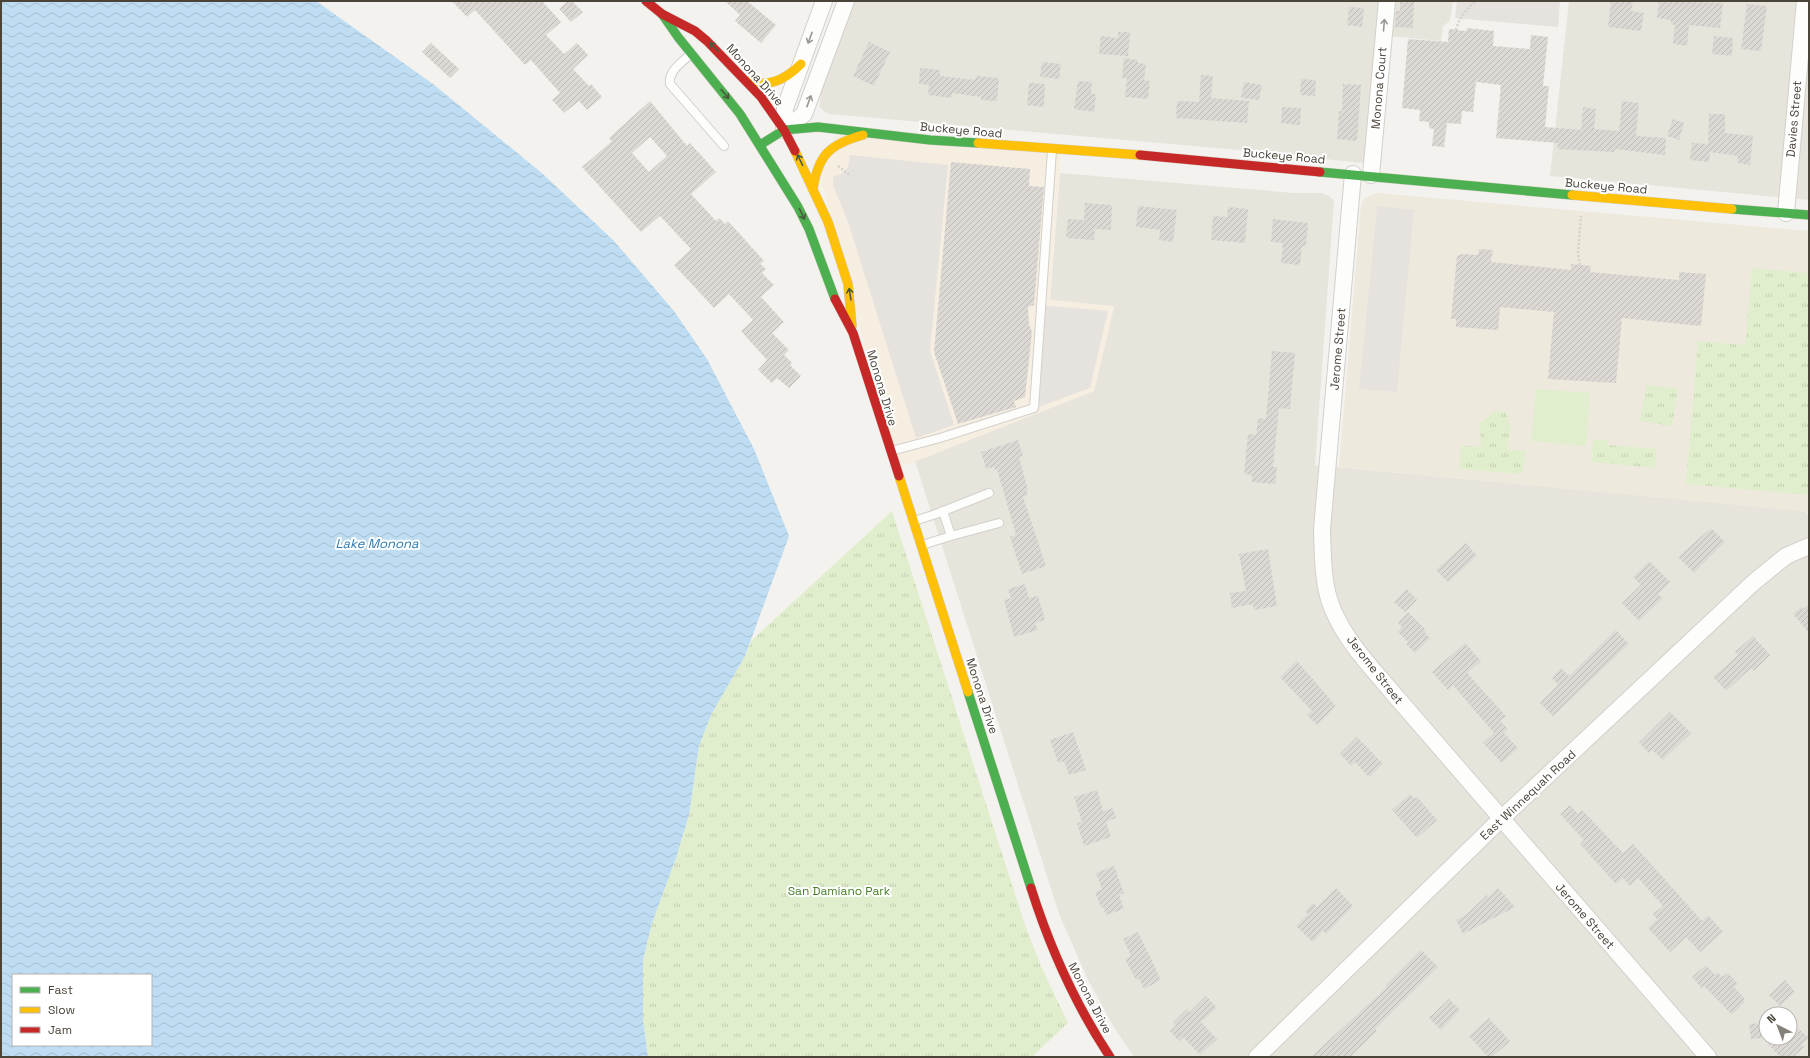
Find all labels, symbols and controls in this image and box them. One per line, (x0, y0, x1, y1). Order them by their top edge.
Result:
one-way arrow (1381, 19, 1388, 32)
one-way arrow (806, 31, 814, 43)
street label: Monona Drive (723, 40, 787, 110)
one-way arrow (709, 42, 719, 52)
street label: Monona Court (1367, 46, 1391, 130)
street label: Davies Street (1783, 80, 1805, 158)
one-way arrow (721, 89, 730, 100)
one-way arrow (805, 96, 813, 108)
street label: Buckeye Road (919, 118, 1003, 142)
street label: Buckeye Road (1242, 144, 1326, 168)
one-way arrow (796, 154, 803, 166)
street label: Buckeye Road (1564, 174, 1648, 198)
one-way arrow (799, 208, 806, 220)
one-way arrow (846, 288, 854, 301)
street label: Jerome Street (1326, 307, 1350, 391)
street label: Monona Drive (863, 348, 901, 428)
water label: Lake Monona (336, 535, 419, 552)
street label: Jerome Street (1343, 632, 1407, 708)
street label: Monona Drive (962, 656, 1002, 736)
street label: East Winnequah Road (1477, 746, 1579, 844)
street label: Jerome Street (1552, 879, 1618, 953)
park label: San Damiano Park (788, 883, 891, 899)
street label: Monona Drive (1064, 960, 1116, 1036)
legend (12, 974, 152, 1046)
text: Fast (48, 982, 73, 998)
text: Slow (48, 1002, 75, 1018)
north arrow (1758, 1006, 1798, 1046)
text: N (1764, 1011, 1779, 1026)
text: Jam (48, 1022, 72, 1038)

